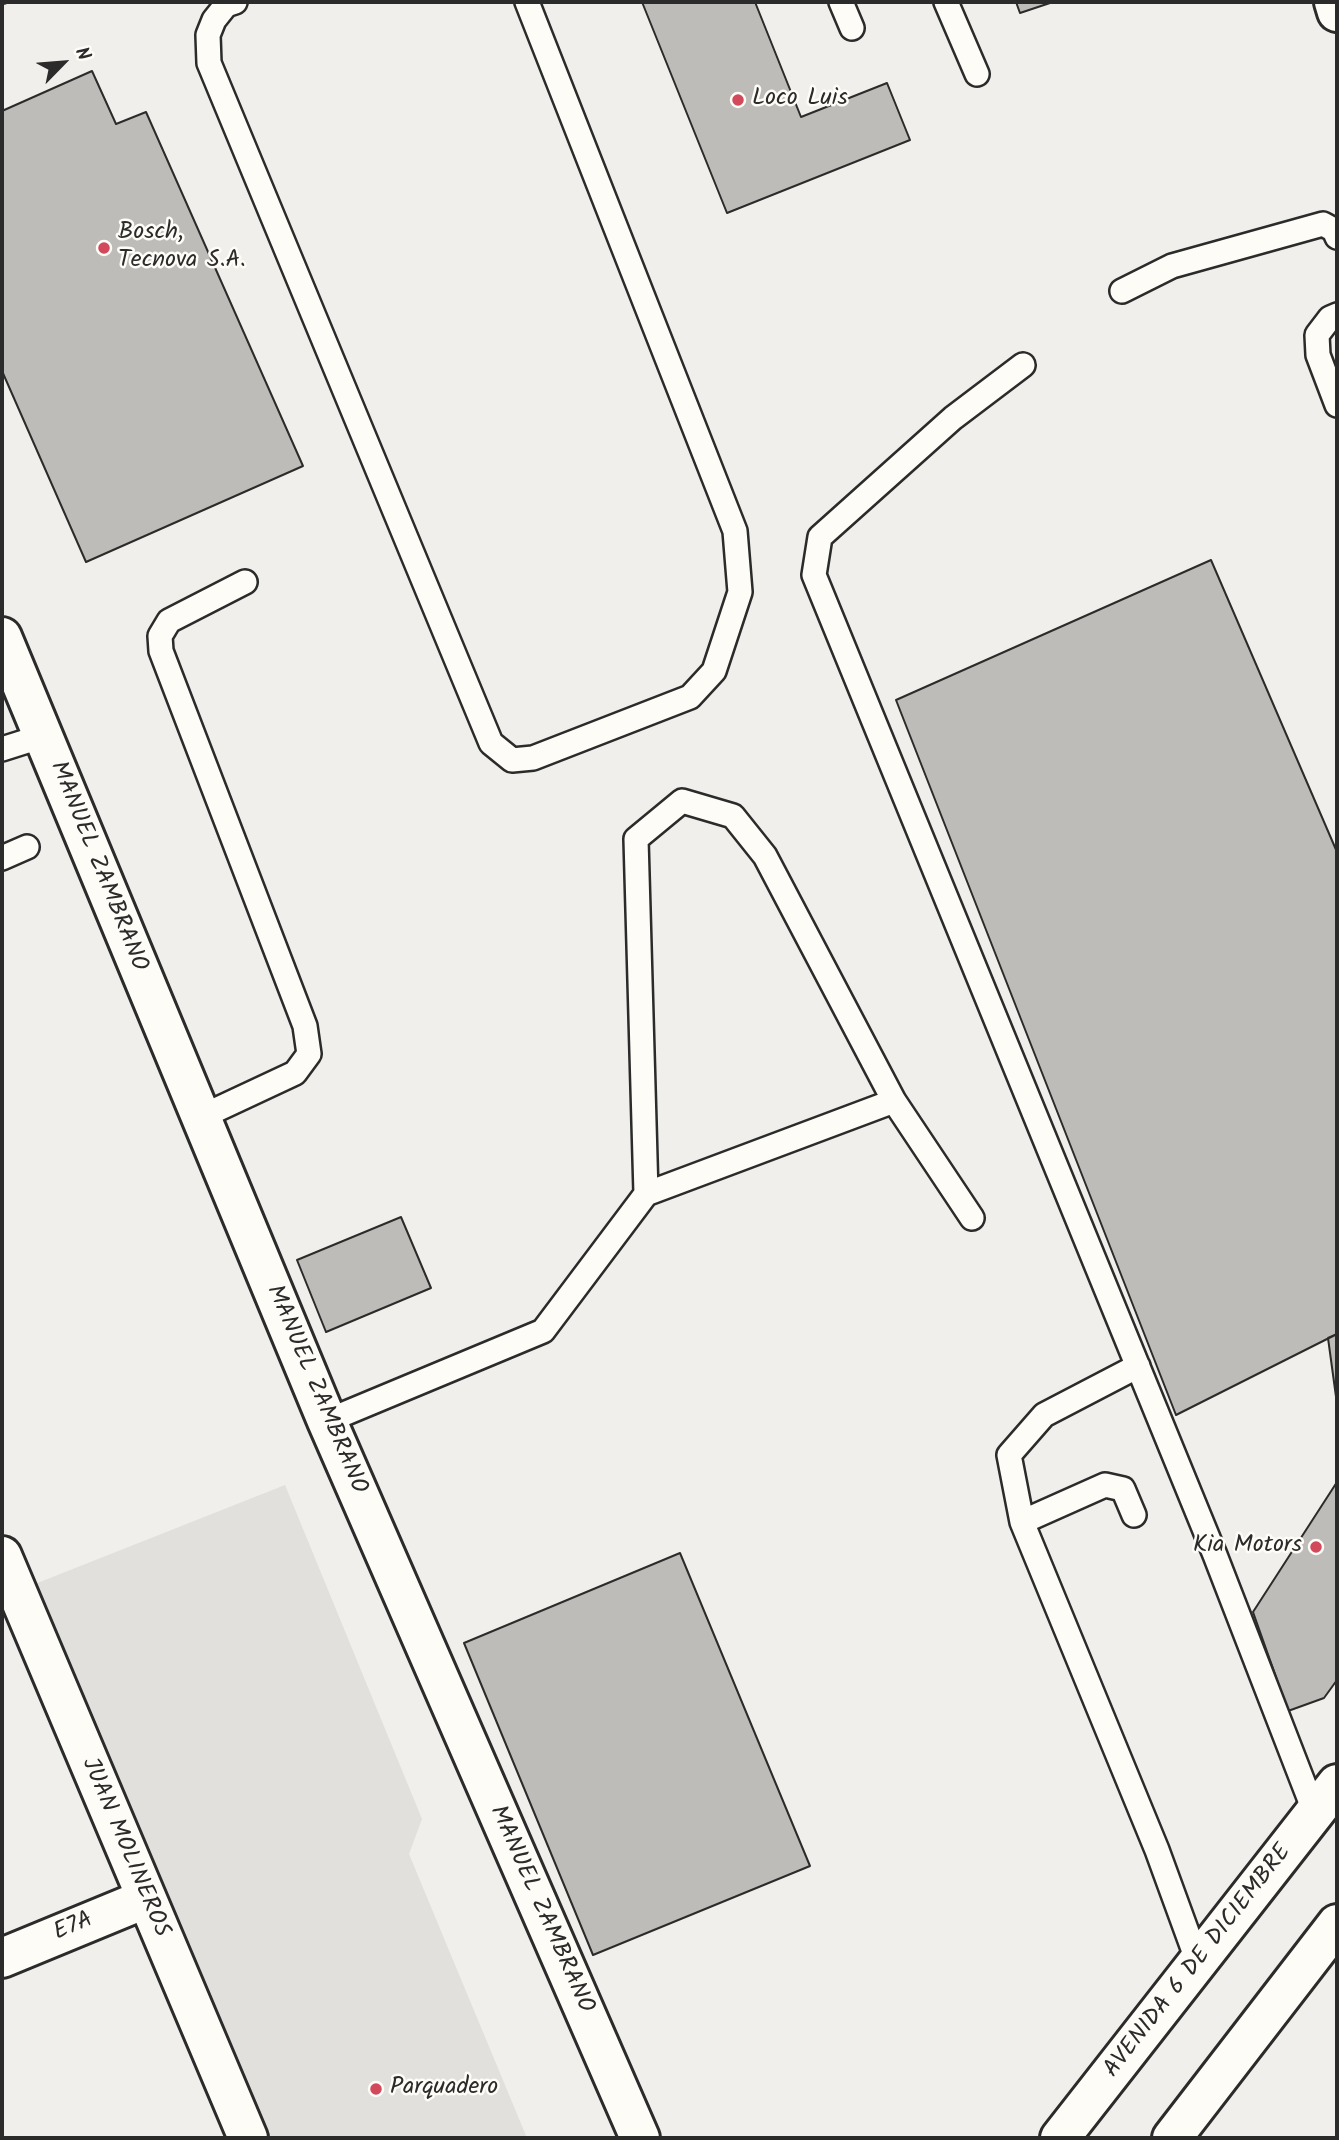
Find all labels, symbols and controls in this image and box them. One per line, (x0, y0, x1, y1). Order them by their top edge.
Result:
north arrow (28, 28, 98, 98)
text: N (66, 42, 98, 66)
place label: Loco Luis (752, 86, 848, 114)
marker: Loco Luis (730, 92, 746, 108)
place label: Bosch, Tecnova S.A. (118, 220, 246, 276)
marker: Bosch, Tecnova S.A. (96, 240, 112, 256)
street label: MANUEL ZAMBRANO (42, 758, 152, 976)
street label: MANUEL ZAMBRANO (258, 1281, 372, 1499)
place label: Kia Motors (1193, 1533, 1302, 1561)
marker: Kia Motors (1308, 1539, 1324, 1555)
street label: JUAN MOLINEROS (73, 1754, 175, 1942)
street label: MANUEL ZAMBRANO (481, 1802, 599, 2018)
street label: AVENIDA 6 DE DICIEMBRE (1099, 1840, 1299, 2084)
street label: E7A (50, 1907, 98, 1949)
place label: Parquadero (390, 2075, 498, 2103)
marker: Parquadero (368, 2081, 384, 2097)

